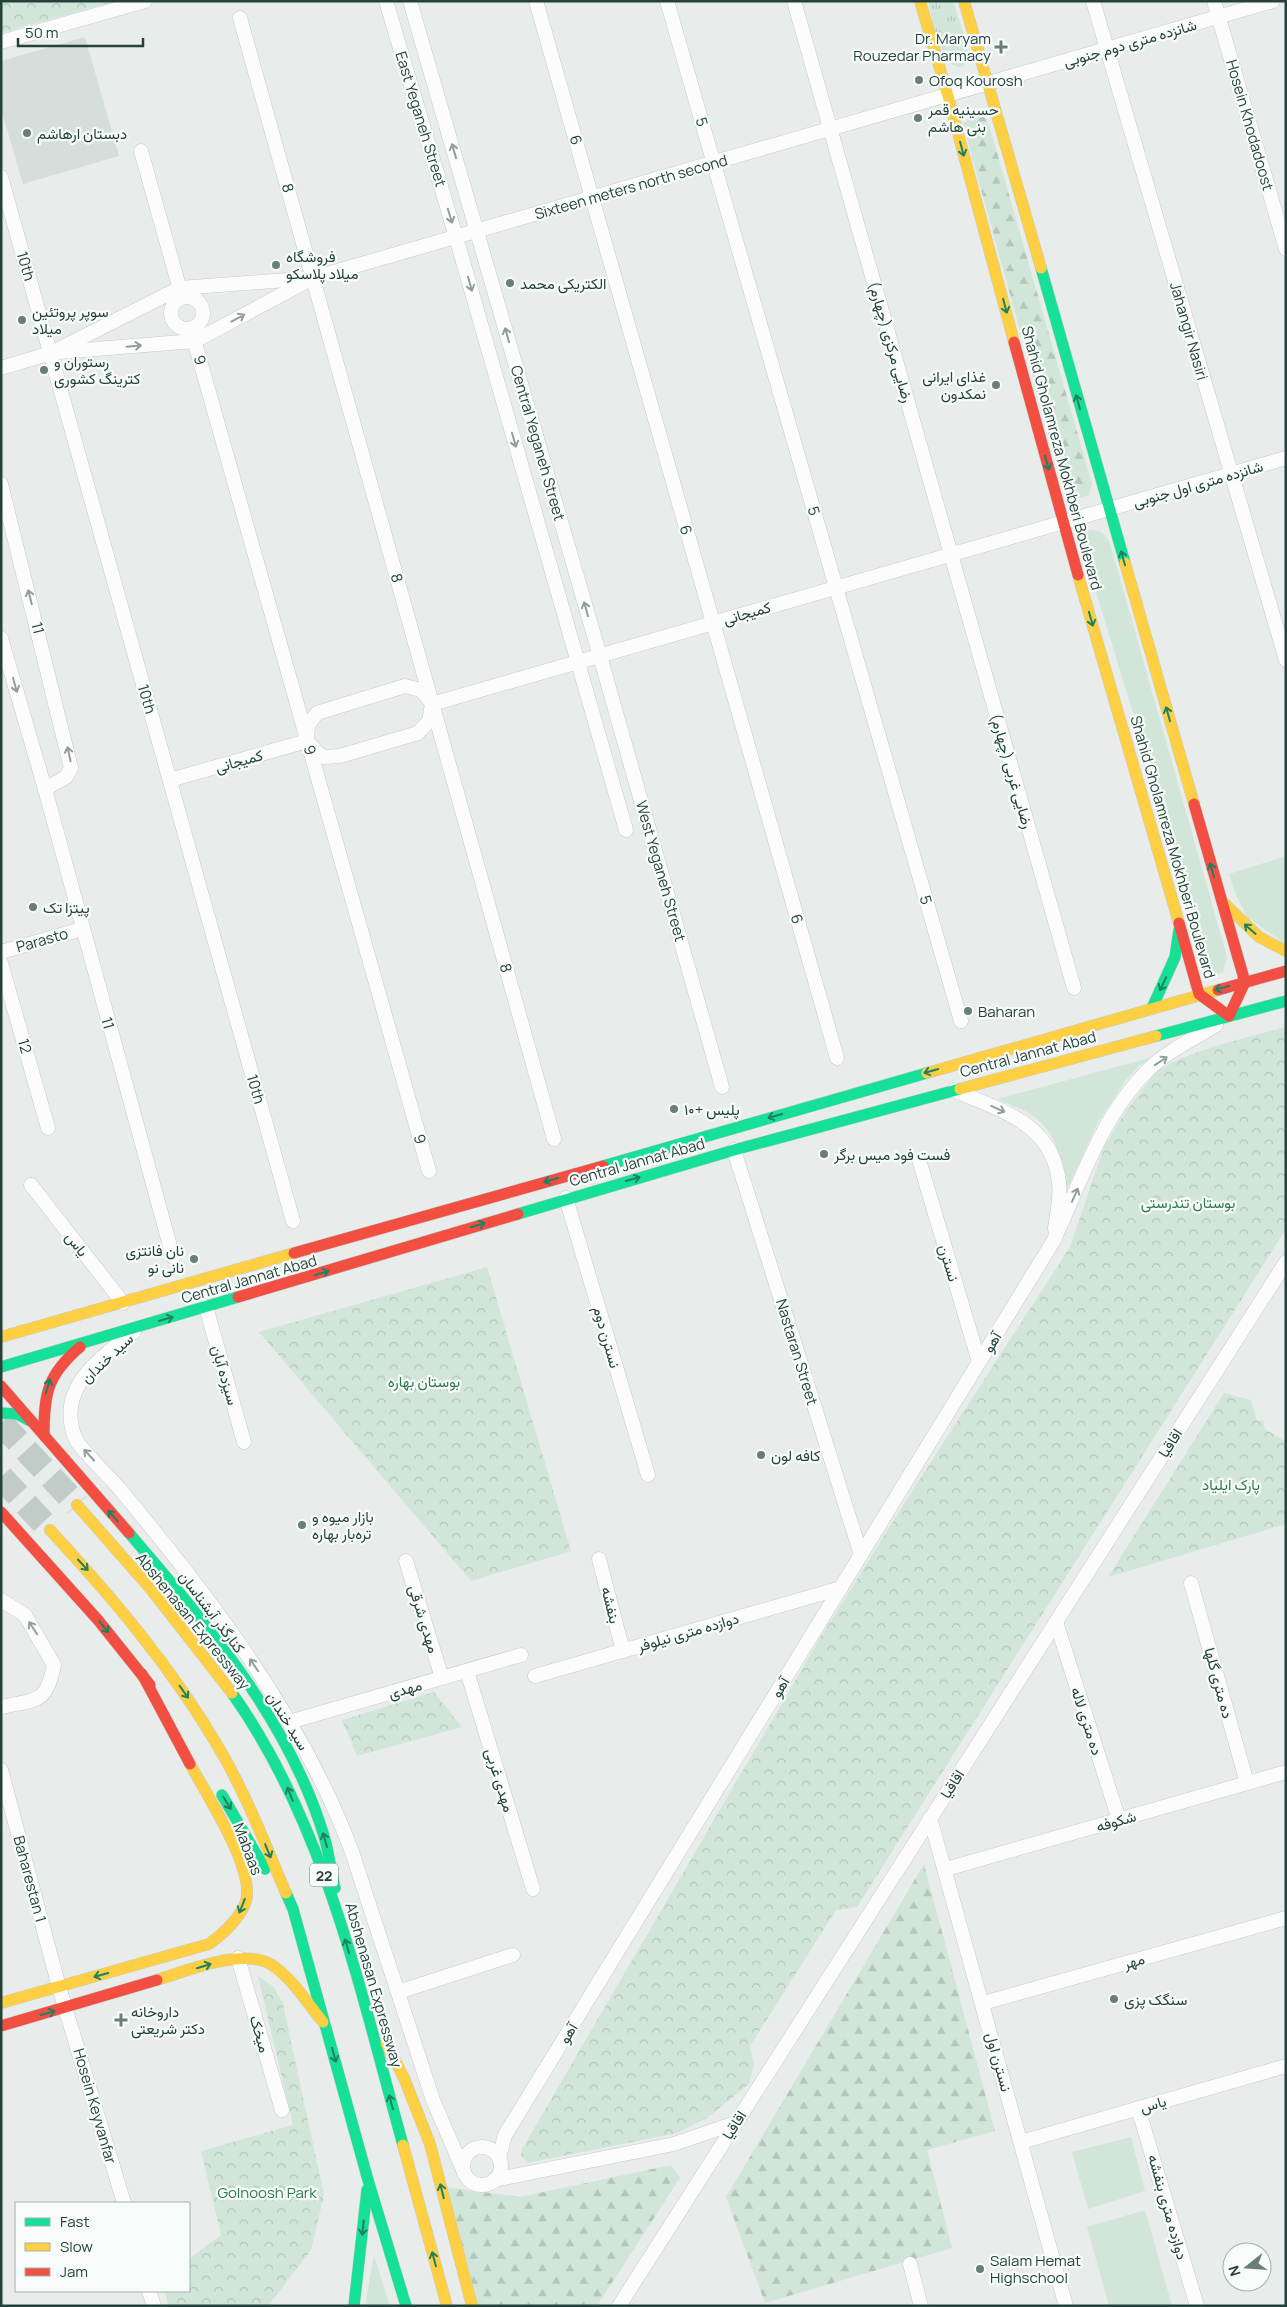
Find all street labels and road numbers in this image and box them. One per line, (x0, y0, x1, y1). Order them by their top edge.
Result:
street label: شانزده متری دوم جنوبی (1061, 14, 1199, 72)
street label: East Yeganeh Street (390, 49, 452, 189)
street label: Hosein Khodadoost (1221, 57, 1279, 193)
street label: 5 (691, 115, 713, 129)
street label: 6 (565, 133, 587, 147)
street label: Sixteen meters north second (532, 149, 730, 225)
street label: 8 (277, 181, 299, 195)
street label: 10th (12, 249, 40, 283)
street label: رضایی مرکزی (چهارم) (864, 279, 918, 405)
street label: Jahangir Nasiri (1165, 280, 1213, 382)
street label: Shahid Gholamreza Mokhberi Boulevard (1017, 324, 1107, 592)
street label: 9 (189, 353, 211, 367)
street label: Central Yeganeh Street (506, 363, 570, 523)
street label: شانزده متری اول جنوبی (1130, 455, 1266, 513)
street label: 5 (803, 504, 825, 518)
street label: 6 (675, 523, 697, 537)
street label: 8 (386, 571, 408, 585)
street label: کمیجانی (721, 596, 774, 630)
street label: 11 (26, 620, 50, 636)
street label: 10th (133, 682, 161, 716)
street label: رضایی غربی (چهارم) (986, 711, 1038, 831)
street label: Shahid Gholamreza Mokhberi Boulevard (1125, 713, 1221, 981)
street label: 9 (299, 743, 321, 757)
street label: کمیجانی (213, 744, 266, 778)
street label: West Yeganeh Street (631, 798, 691, 944)
street label: 5 (915, 893, 937, 907)
street label: 6 (786, 912, 808, 926)
street label: Parasto (14, 923, 70, 957)
street label: 8 (495, 961, 517, 975)
street label: 11 (96, 1014, 120, 1032)
street label: Central Jannat Abad (958, 1026, 1098, 1082)
street label: 12 (13, 1036, 37, 1056)
street label: 10th (242, 1072, 270, 1106)
street label: 9 (409, 1132, 431, 1146)
street label: Central Jannat Abad (567, 1133, 707, 1191)
street label: یاس (61, 1227, 93, 1261)
street label: نسترن (933, 1242, 965, 1284)
street label: Central Jannat Abad (179, 1250, 319, 1308)
street label: Nastaran Street (771, 1296, 823, 1408)
street label: نسترن دوم (588, 1304, 626, 1370)
street label: آهو (978, 1326, 1007, 1356)
street label: سید خندان (76, 1328, 138, 1388)
street label: سیزده آبان (206, 1343, 244, 1408)
street label: اقاقیا (1153, 1424, 1187, 1462)
street label: Abshenasan Expressway (131, 1548, 255, 1694)
street label: کنارگذر آبشناسان (174, 1567, 250, 1658)
street label: مهدی شرقی (404, 1582, 444, 1656)
street label: بنفشه (596, 1584, 626, 1626)
street label: دوازده متری نیلوفر (634, 1607, 741, 1657)
street label: ده متری گلها (1199, 1645, 1239, 1721)
street label: آهو (766, 1671, 795, 1701)
street label: مهدی (386, 1674, 424, 1704)
street label: ده متری لاله (1066, 1684, 1108, 1758)
street label: سید خندان (262, 1688, 314, 1754)
street label: مهدی غربی (480, 1745, 520, 1815)
street label: اقاقیا (935, 1765, 969, 1803)
street label: شکوفه (1093, 1805, 1139, 1837)
street label: Mabaas (228, 1820, 268, 1878)
street label: Baharestan 1 (8, 1833, 52, 1925)
road number: 22 (310, 1864, 338, 1886)
street label: Abshenasan Expressway (340, 1900, 408, 2070)
street label: مهر (1120, 1948, 1147, 1974)
street label: میخک (245, 2013, 275, 2055)
street label: آهو (554, 2017, 583, 2047)
street label: نسترن اول (981, 2030, 1017, 2094)
street label: Hosein Keyvanfar (68, 2046, 122, 2167)
street label: یاس (1137, 2090, 1169, 2118)
street label: اقاقیا (717, 2106, 751, 2144)
street label: دوازده متری بنفشه (1143, 2152, 1193, 2262)

